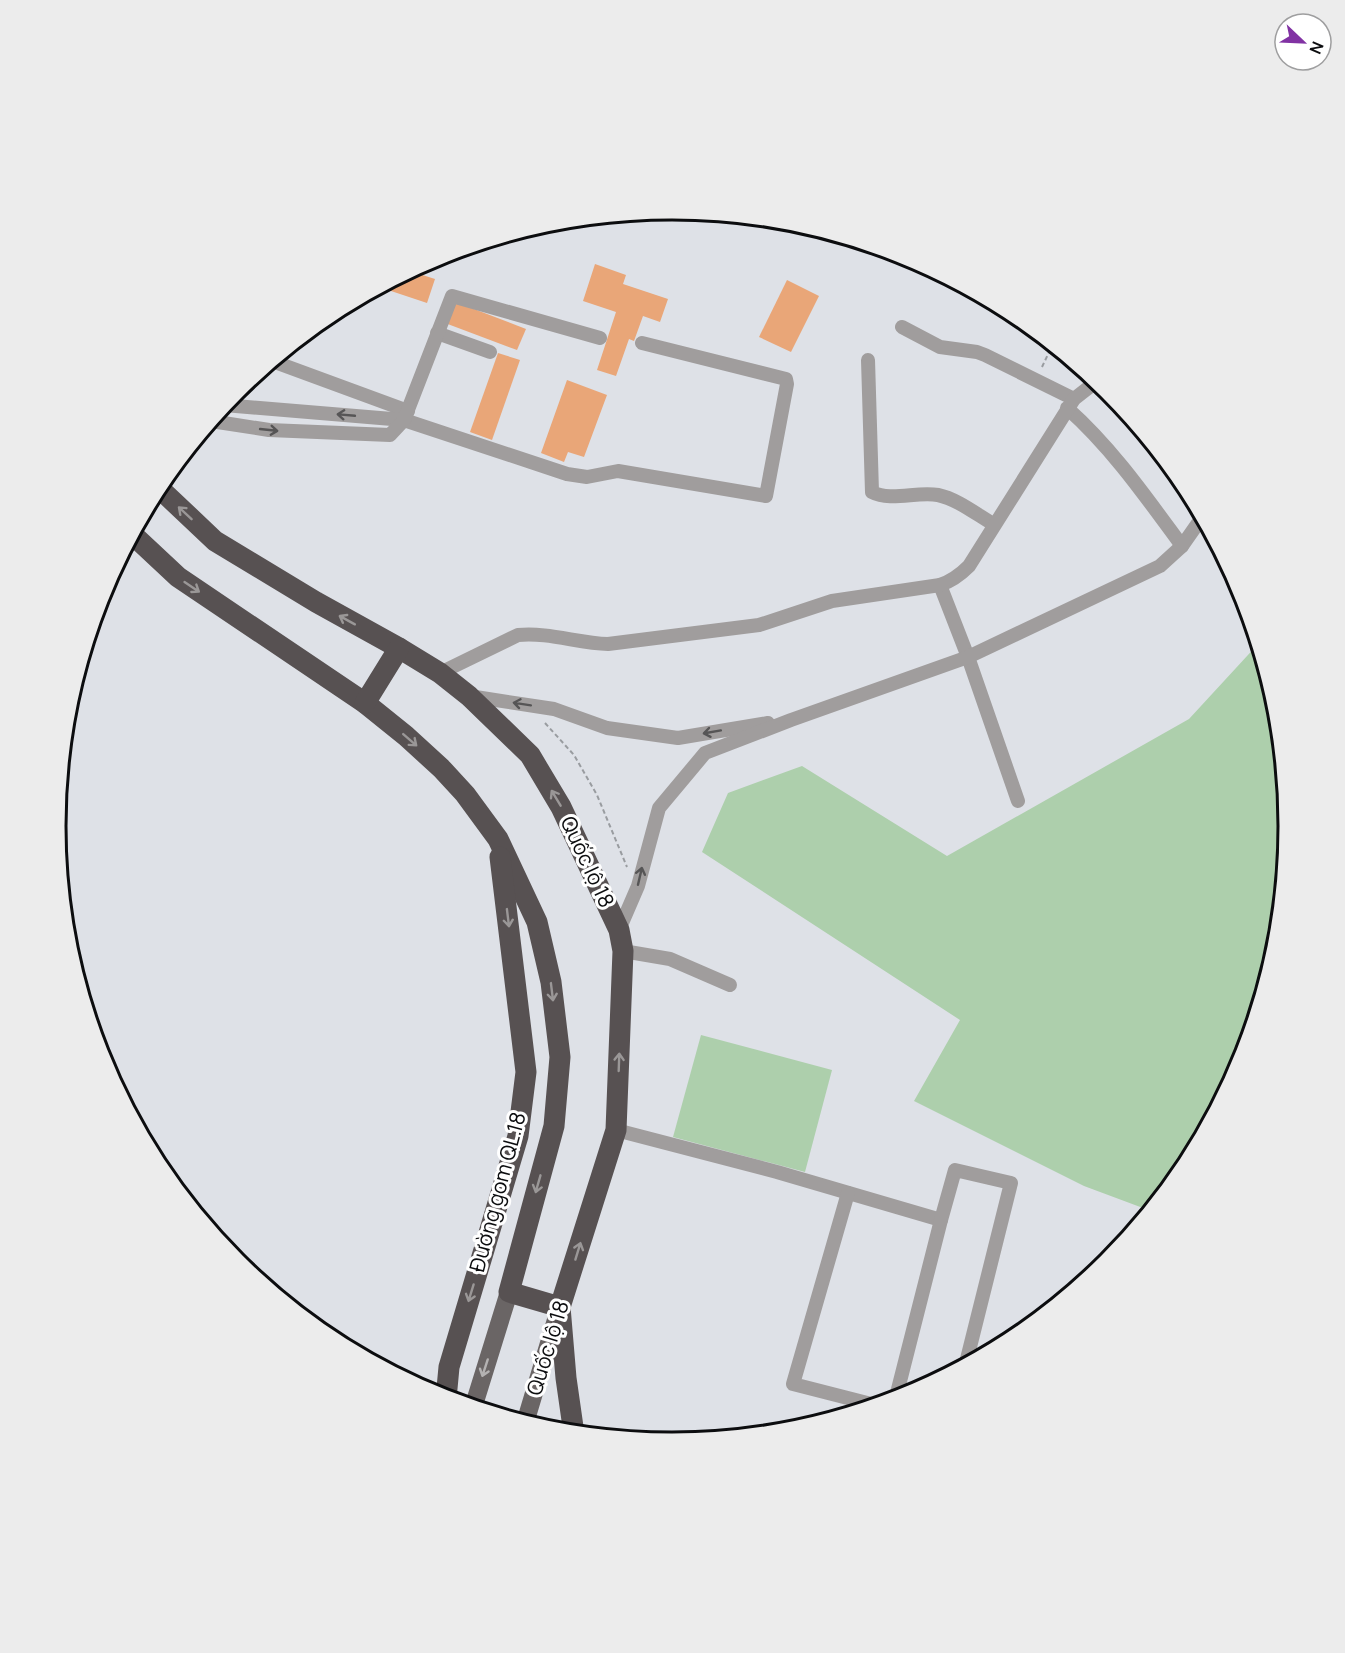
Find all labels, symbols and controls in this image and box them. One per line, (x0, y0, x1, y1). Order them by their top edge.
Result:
north arrow (1273, 12, 1333, 72)
text: N (1304, 38, 1329, 57)
one-way arrow (336, 410, 356, 421)
one-way arrow (258, 425, 278, 436)
one-way arrow (178, 506, 193, 520)
one-way arrow (184, 580, 201, 593)
one-way arrow (339, 614, 357, 625)
one-way arrow (513, 699, 532, 710)
one-way arrow (703, 727, 722, 738)
one-way arrow (402, 733, 417, 747)
one-way arrow (549, 790, 561, 807)
street label: Quốc lộ 18 (555, 811, 621, 912)
one-way arrow (635, 867, 646, 886)
one-way arrow (502, 907, 513, 927)
one-way arrow (547, 982, 558, 1001)
one-way arrow (613, 1053, 624, 1073)
street label: Đường gom QL.18 (462, 1109, 532, 1275)
one-way arrow (532, 1174, 543, 1193)
one-way arrow (573, 1242, 584, 1261)
one-way arrow (465, 1283, 476, 1302)
street label: Quốc lộ 18 (519, 1297, 575, 1399)
one-way arrow (479, 1358, 490, 1377)

